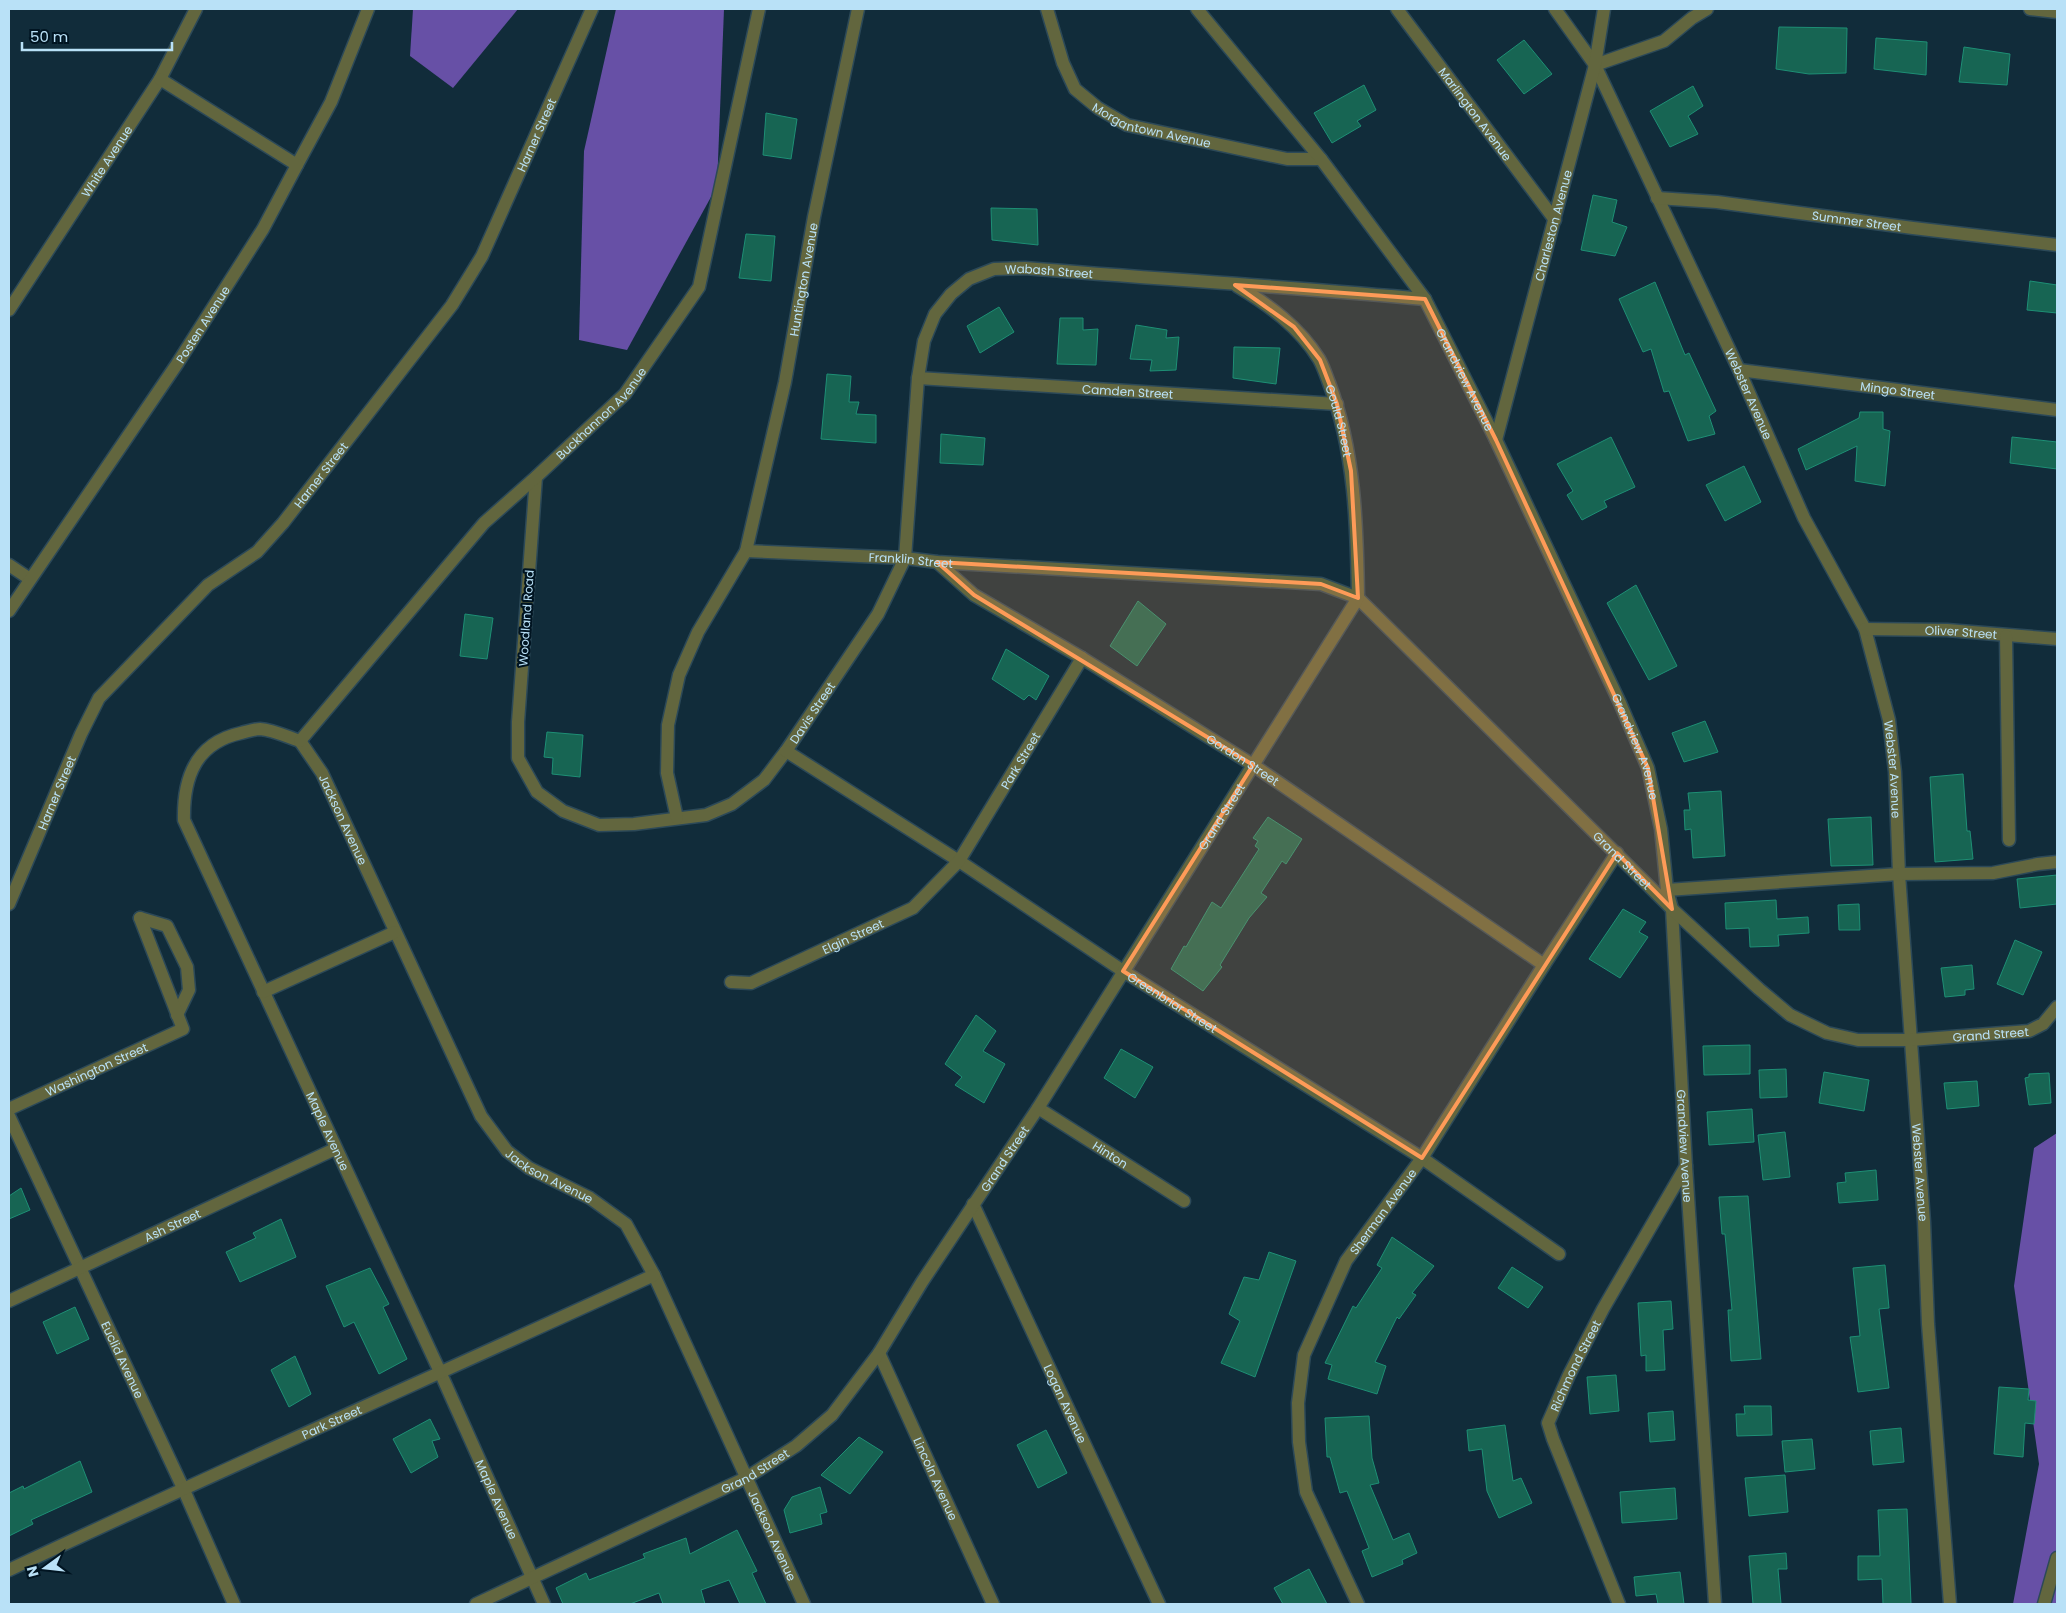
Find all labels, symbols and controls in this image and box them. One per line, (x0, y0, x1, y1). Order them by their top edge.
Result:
scale bar (22, 20, 172, 52)
text: 50 m (30, 26, 68, 47)
street label: Marlington Avenue (1435, 64, 1516, 164)
street label: Harner Street (512, 95, 560, 174)
street label: Morgantown Avenue (1089, 98, 1213, 151)
street label: White Avenue (77, 122, 136, 200)
street label: Charleston Avenue (1530, 168, 1575, 283)
street label: Summer Street (1811, 206, 1902, 235)
street label: Huntington Avenue (785, 221, 821, 338)
street label: Wabash Street (1005, 260, 1094, 282)
street label: Posten Avenue (171, 282, 233, 366)
street label: Grandview Avenue (1432, 325, 1498, 434)
street label: Webster Avenue (1721, 345, 1777, 442)
street label: Buckhannon Avenue (552, 363, 650, 463)
street label: Mingo Street (1859, 377, 1936, 403)
street label: Camden Street (1081, 380, 1174, 402)
street label: Gould Street (1322, 382, 1357, 458)
street label: Harner Street (290, 438, 351, 511)
street label: Franklin Street (868, 548, 953, 571)
street label: Woodland Road (514, 569, 538, 667)
street label: Oliver Street (1925, 621, 1998, 643)
street label: Davis Street (785, 678, 839, 747)
street label: Grandview Avenue (1608, 690, 1663, 801)
street label: Webster Avenue (1881, 719, 1905, 819)
street label: Park Street (996, 729, 1044, 792)
street label: Gordon Street (1204, 730, 1283, 789)
street label: Harner Street (33, 753, 79, 832)
street label: Jackson Avenue (315, 771, 372, 867)
street label: Grand Street (1194, 780, 1248, 853)
street label: Grand Street (1590, 827, 1656, 893)
street label: Elgin Street (819, 914, 886, 958)
street label: Greenbriar Street (1124, 968, 1221, 1037)
street label: Grand Street (1952, 1023, 2029, 1045)
street label: Washington Street (42, 1038, 150, 1100)
street label: Maple Avenue (303, 1089, 354, 1173)
street label: Grandview Avenue (1673, 1089, 1697, 1203)
street label: Grand Street (976, 1122, 1032, 1195)
street label: Webster Avenue (1908, 1123, 1932, 1222)
street label: Hinton (1090, 1137, 1131, 1172)
street label: Jackson Avenue (502, 1145, 596, 1207)
street label: Sherman Avenue (1345, 1165, 1420, 1258)
street label: Ash Street (141, 1204, 203, 1245)
street label: Richmond Street (1546, 1317, 1604, 1414)
street label: Euclid Avenue (98, 1318, 148, 1401)
street label: Logan Avenue (1040, 1361, 1091, 1446)
street label: Park Street (299, 1401, 364, 1443)
street label: Lincoln Avenue (910, 1434, 962, 1523)
street label: Grand Street (718, 1444, 792, 1497)
street label: Maple Avenue (472, 1457, 522, 1542)
street label: Jackson Avenue (745, 1487, 801, 1583)
north arrow (20, 1543, 70, 1593)
text: N (21, 1564, 43, 1579)

